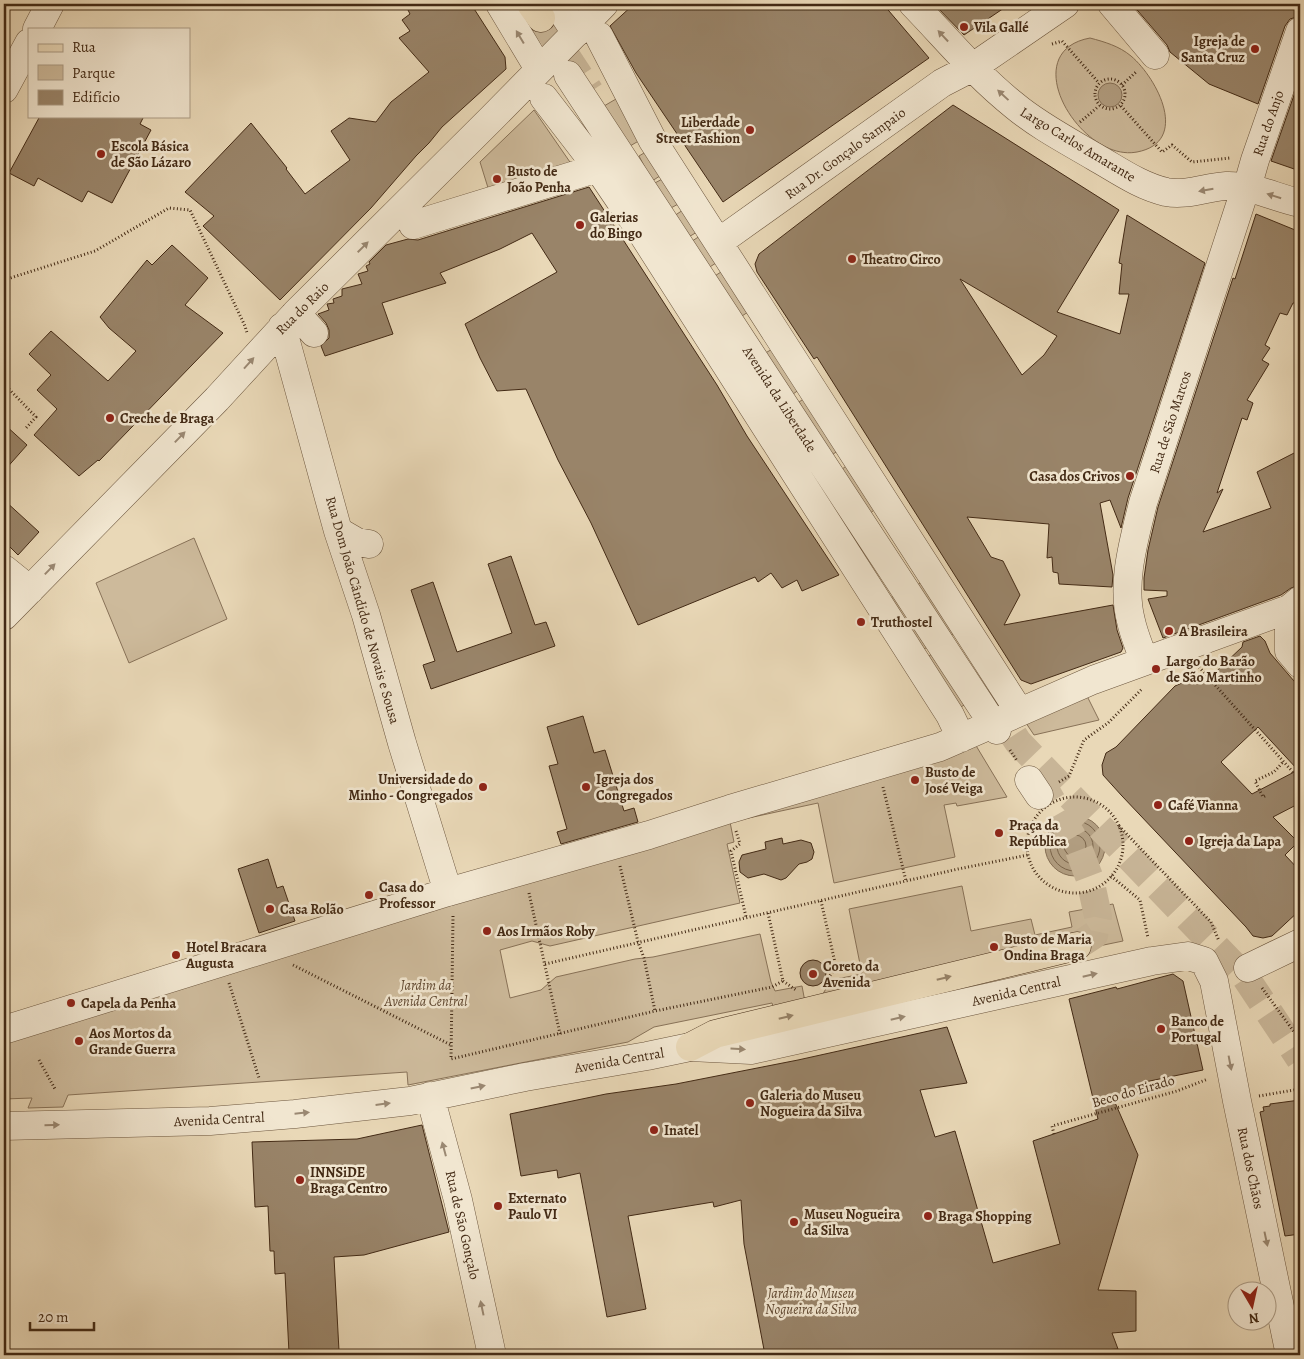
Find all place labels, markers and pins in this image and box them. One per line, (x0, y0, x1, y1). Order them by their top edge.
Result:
place label: Vila Gallé (973, 18, 1029, 37)
marker: Vila Gallé (958, 21, 970, 33)
place label: Igreja de Santa Cruz (1181, 32, 1246, 67)
marker: Igreja de Santa Cruz (1249, 43, 1261, 55)
place label: Liberdade Street Fashion (656, 113, 741, 148)
marker: Liberdade Street Fashion (744, 124, 756, 136)
place label: Escola Básica de São Lázaro (111, 137, 191, 172)
marker: Escola Básica de São Lázaro (95, 148, 107, 160)
place label: Busto de João Penha (507, 162, 571, 197)
marker: Busto de João Penha (491, 173, 503, 185)
place label: Galerias do Bingo (590, 208, 642, 243)
marker: Galerias do Bingo (574, 219, 586, 231)
place label: Theatro Circo (862, 250, 941, 269)
marker: Theatro Circo (846, 253, 858, 265)
place label: Creche de Braga (120, 409, 214, 428)
marker: Creche de Braga (104, 412, 116, 424)
place label: Casa dos Crivos (1029, 467, 1120, 486)
marker: Casa dos Crivos (1124, 470, 1136, 482)
place label: Truthostel (871, 613, 932, 632)
marker: Truthostel (855, 616, 867, 628)
place label: A Brasileira (1178, 622, 1248, 641)
marker: A Brasileira (1163, 625, 1175, 637)
place label: Largo do Barão de São Martinho (1166, 652, 1262, 687)
marker: Largo do Barão de São Martinho (1150, 663, 1162, 675)
place label: Busto de José Veiga (925, 763, 983, 798)
place label: Universidade do Minho - Congregados (348, 770, 473, 805)
place label: Igreja dos Congregados (596, 770, 673, 805)
marker: Busto de José Veiga (909, 774, 921, 786)
marker: Universidade do Minho - Congregados (477, 781, 489, 793)
marker: Igreja dos Congregados (580, 781, 592, 793)
place label: Café Vianna (1168, 796, 1239, 815)
marker: Café Vianna (1152, 799, 1164, 811)
place label: Praça da República (1009, 816, 1067, 851)
marker: Praça da República (993, 827, 1005, 839)
place label: Igreja da Lapa (1199, 832, 1282, 851)
marker: Igreja da Lapa (1183, 835, 1195, 847)
place label: Casa do Professor (379, 878, 436, 913)
marker: Casa do Professor (363, 889, 375, 901)
place label: Casa Rolão (280, 900, 344, 919)
marker: Casa Rolão (264, 903, 276, 915)
place label: Aos Irmãos Roby (496, 922, 595, 941)
marker: Aos Irmãos Roby (481, 925, 493, 937)
place label: Busto de Maria Ondina Braga (1004, 930, 1092, 965)
place label: Hotel Bracara Augusta (185, 938, 267, 973)
marker: Busto de Maria Ondina Braga (988, 941, 1000, 953)
marker: Hotel Bracara Augusta (170, 949, 182, 961)
place label: Coreto da Avenida (822, 957, 880, 992)
marker: Coreto da Avenida (807, 968, 819, 980)
place label: Capela da Penha (81, 994, 176, 1013)
marker: Capela da Penha (65, 997, 77, 1009)
place label: Banco de Portugal (1171, 1012, 1224, 1047)
marker: Banco de Portugal (1155, 1023, 1167, 1035)
place label: Aos Mortos da Grande Guerra (88, 1024, 176, 1059)
marker: Aos Mortos da Grande Guerra (73, 1035, 85, 1047)
place label: Galeria do Museu Nogueira da Silva (760, 1086, 863, 1121)
marker: Galeria do Museu Nogueira da Silva (744, 1097, 756, 1109)
place label: Inatel (664, 1121, 699, 1140)
marker: Inatel (648, 1124, 660, 1136)
place label: INNSiDE Braga Centro (310, 1163, 387, 1198)
marker: INNSiDE Braga Centro (294, 1174, 306, 1186)
place label: Externato Paulo VI (508, 1189, 567, 1224)
marker: Externato Paulo VI (492, 1200, 504, 1212)
place label: Museu Nogueira da Silva (804, 1205, 901, 1240)
place label: Braga Shopping (938, 1207, 1033, 1226)
marker: Braga Shopping (922, 1210, 934, 1222)
marker: Museu Nogueira da Silva (788, 1216, 800, 1228)

